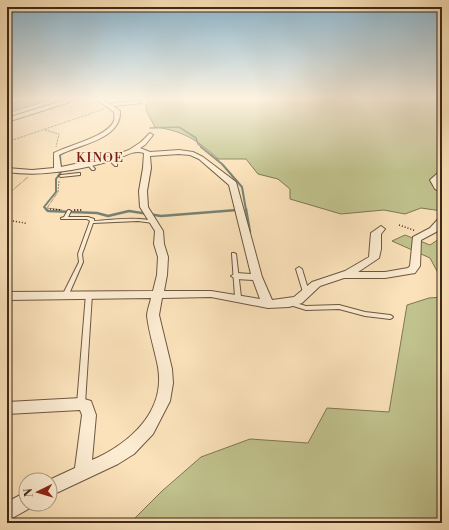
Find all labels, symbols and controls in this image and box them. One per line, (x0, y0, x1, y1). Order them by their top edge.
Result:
district label: KINOE (76, 150, 124, 166)
north arrow (18, 472, 58, 512)
text: N (22, 488, 36, 498)

